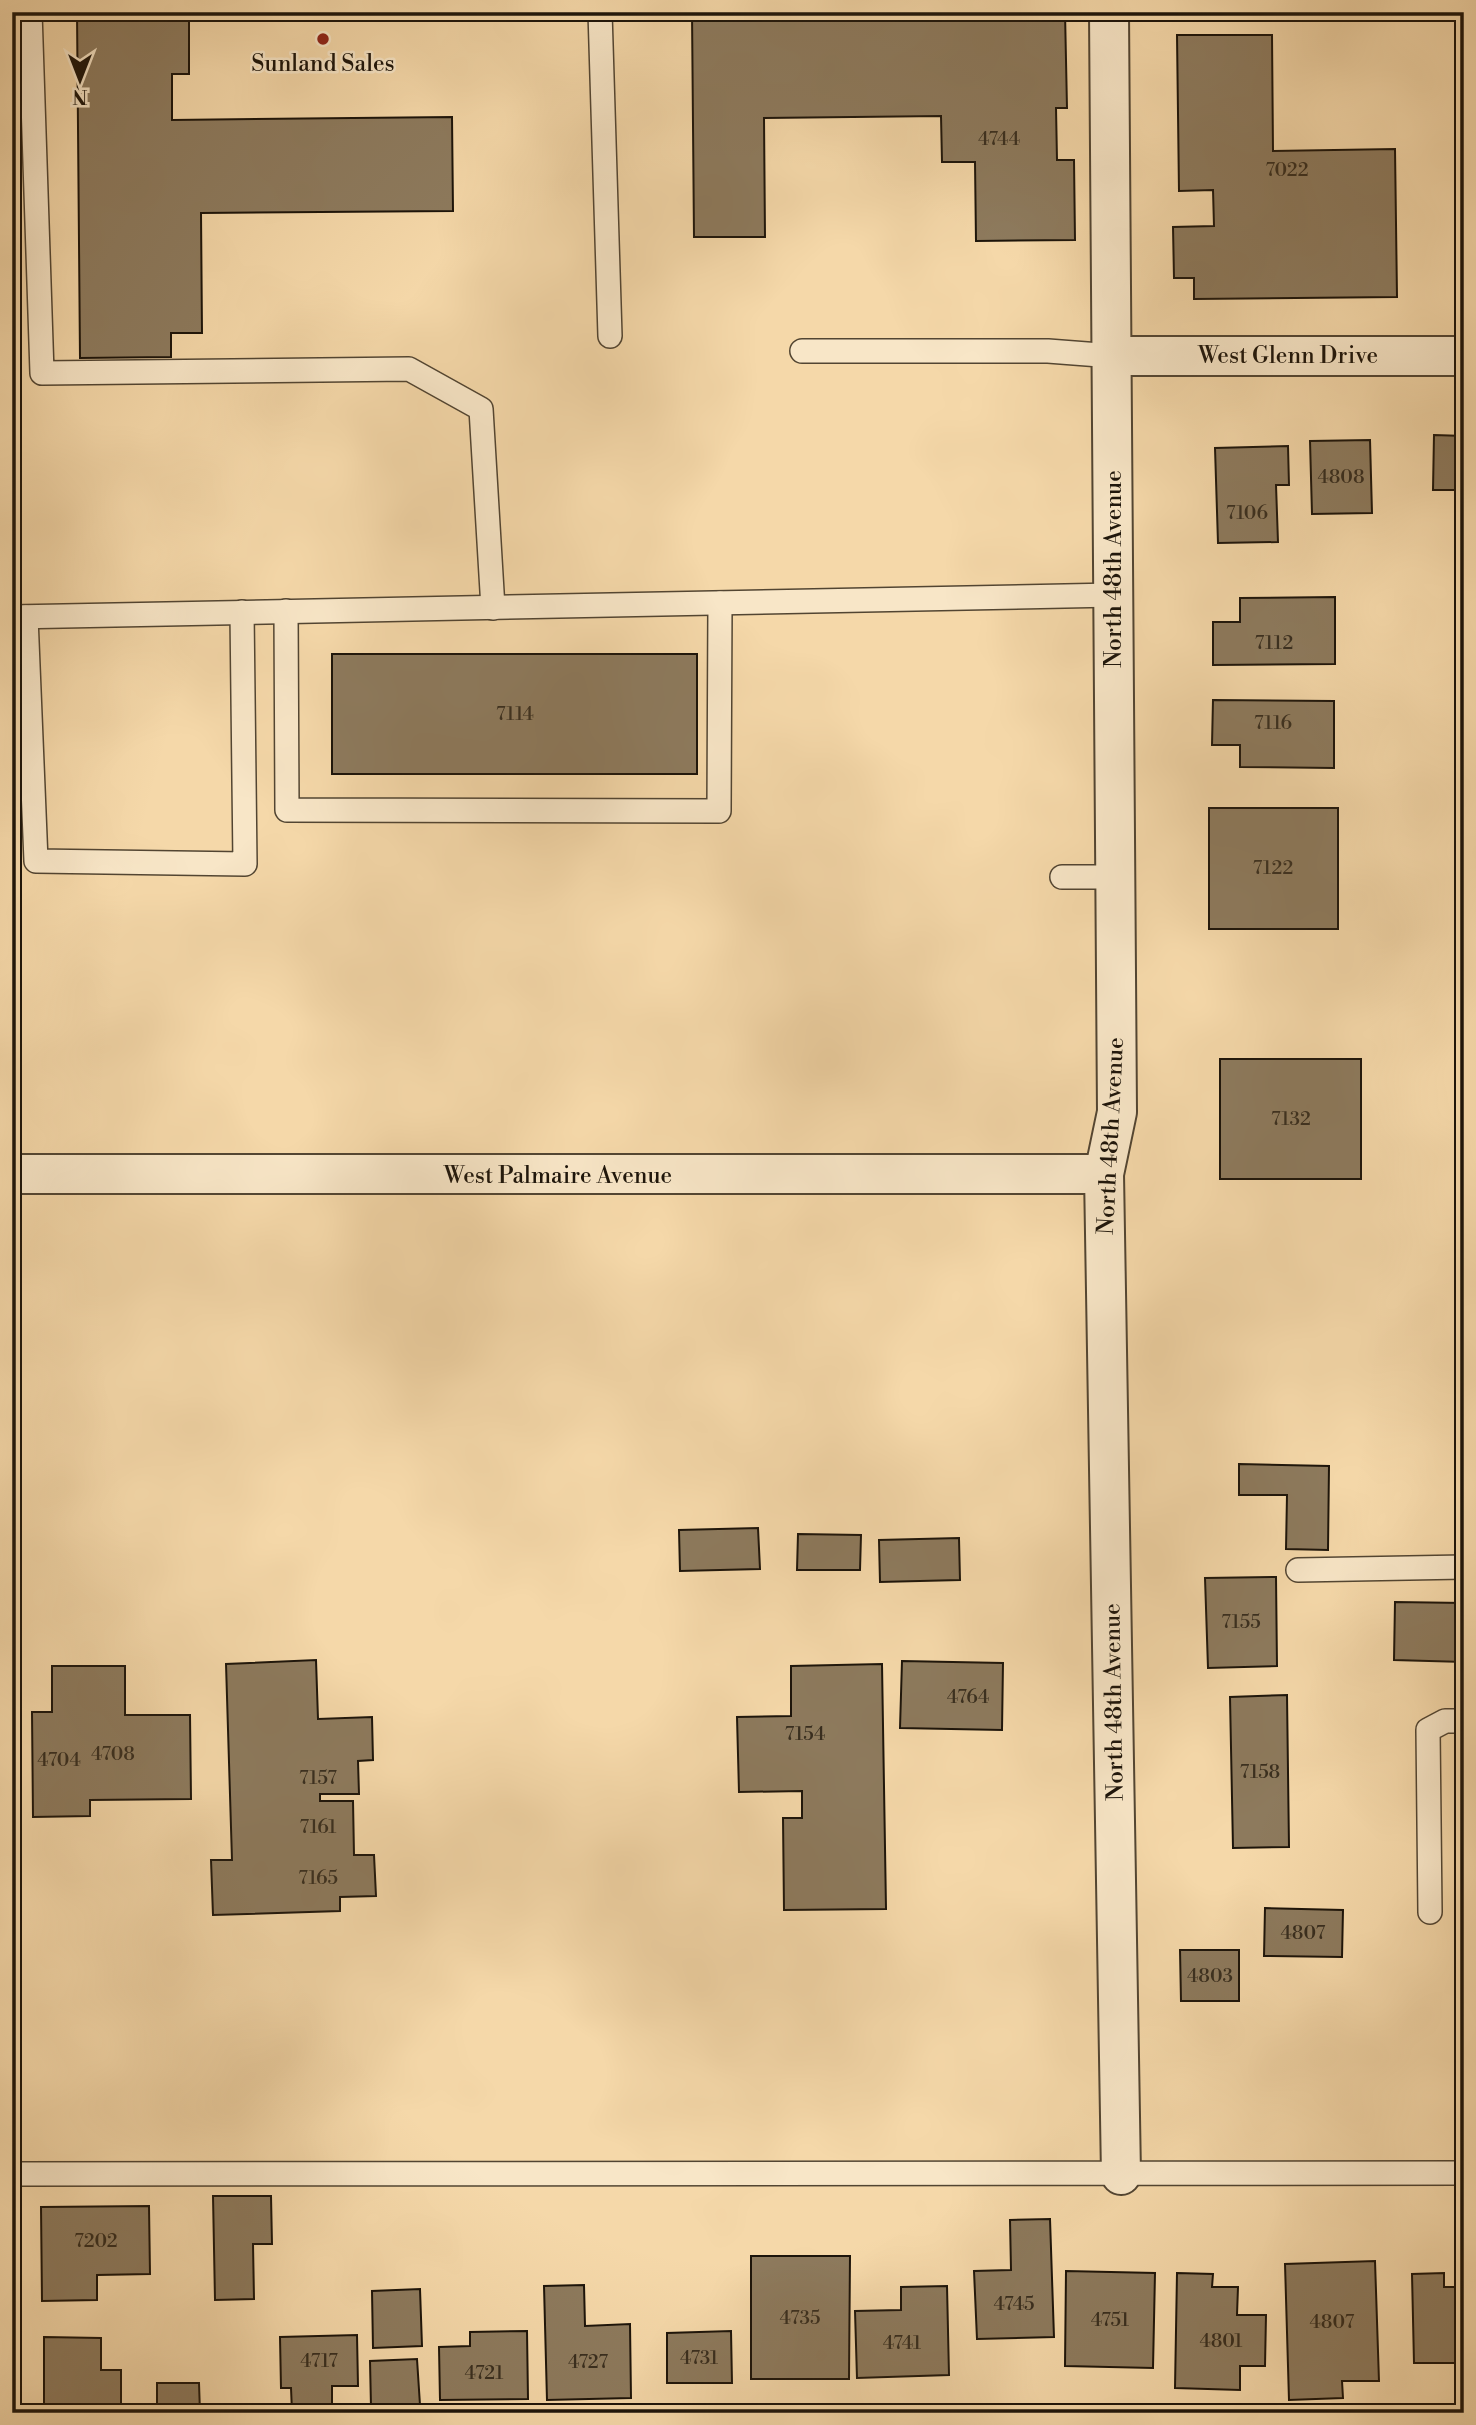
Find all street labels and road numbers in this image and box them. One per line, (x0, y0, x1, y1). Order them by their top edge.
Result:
street label: West Glenn Drive (1197, 342, 1378, 370)
street label: North 48th Avenue (1100, 470, 1128, 668)
street label: North 48th Avenue (1092, 1037, 1130, 1235)
street label: West Palmaire Avenue (443, 1162, 672, 1190)
street label: North 48th Avenue (1098, 1603, 1130, 1801)

